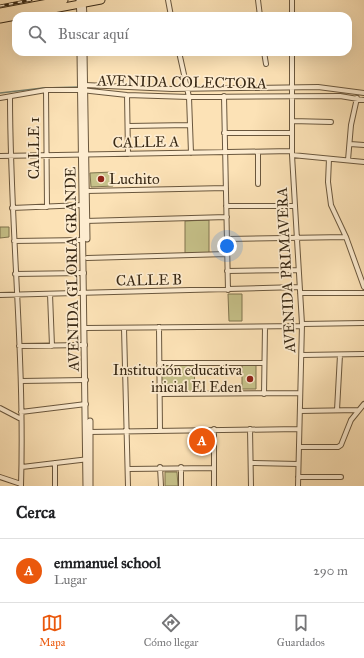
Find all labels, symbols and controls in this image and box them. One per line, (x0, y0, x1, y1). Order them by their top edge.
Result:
search box (12, 12, 352, 56)
icon: search (26, 23, 48, 45)
text: Buscar aquí (58, 25, 129, 43)
street label: AVENIDA COLECTORA (96, 72, 267, 92)
street label: CALLE 1 (25, 117, 43, 179)
street label: CALLE A (113, 132, 179, 152)
street label: AVENIDA GLORIA GRANDE (61, 166, 83, 372)
place label: Luchito (109, 170, 160, 188)
marker: Luchito (96, 174, 106, 184)
street label: AVENIDA PRIMAVERA (273, 187, 299, 354)
your location (217, 236, 237, 256)
street label: CALLE B (116, 270, 182, 290)
place label: Institución educativa inicial El Eden (113, 361, 243, 396)
marker: Institución educativa inicial El Eden (245, 374, 255, 384)
pin: A (189, 426, 215, 456)
text: Cerca (16, 502, 55, 523)
text: emmanuel school (54, 554, 161, 572)
text: A (25, 563, 33, 579)
text: 290 m (313, 563, 348, 579)
text: Lugar (54, 572, 87, 588)
tab: Mapa (39, 612, 65, 649)
tab: Cómo llegar (144, 612, 198, 649)
tab: Guardados (277, 612, 325, 649)

